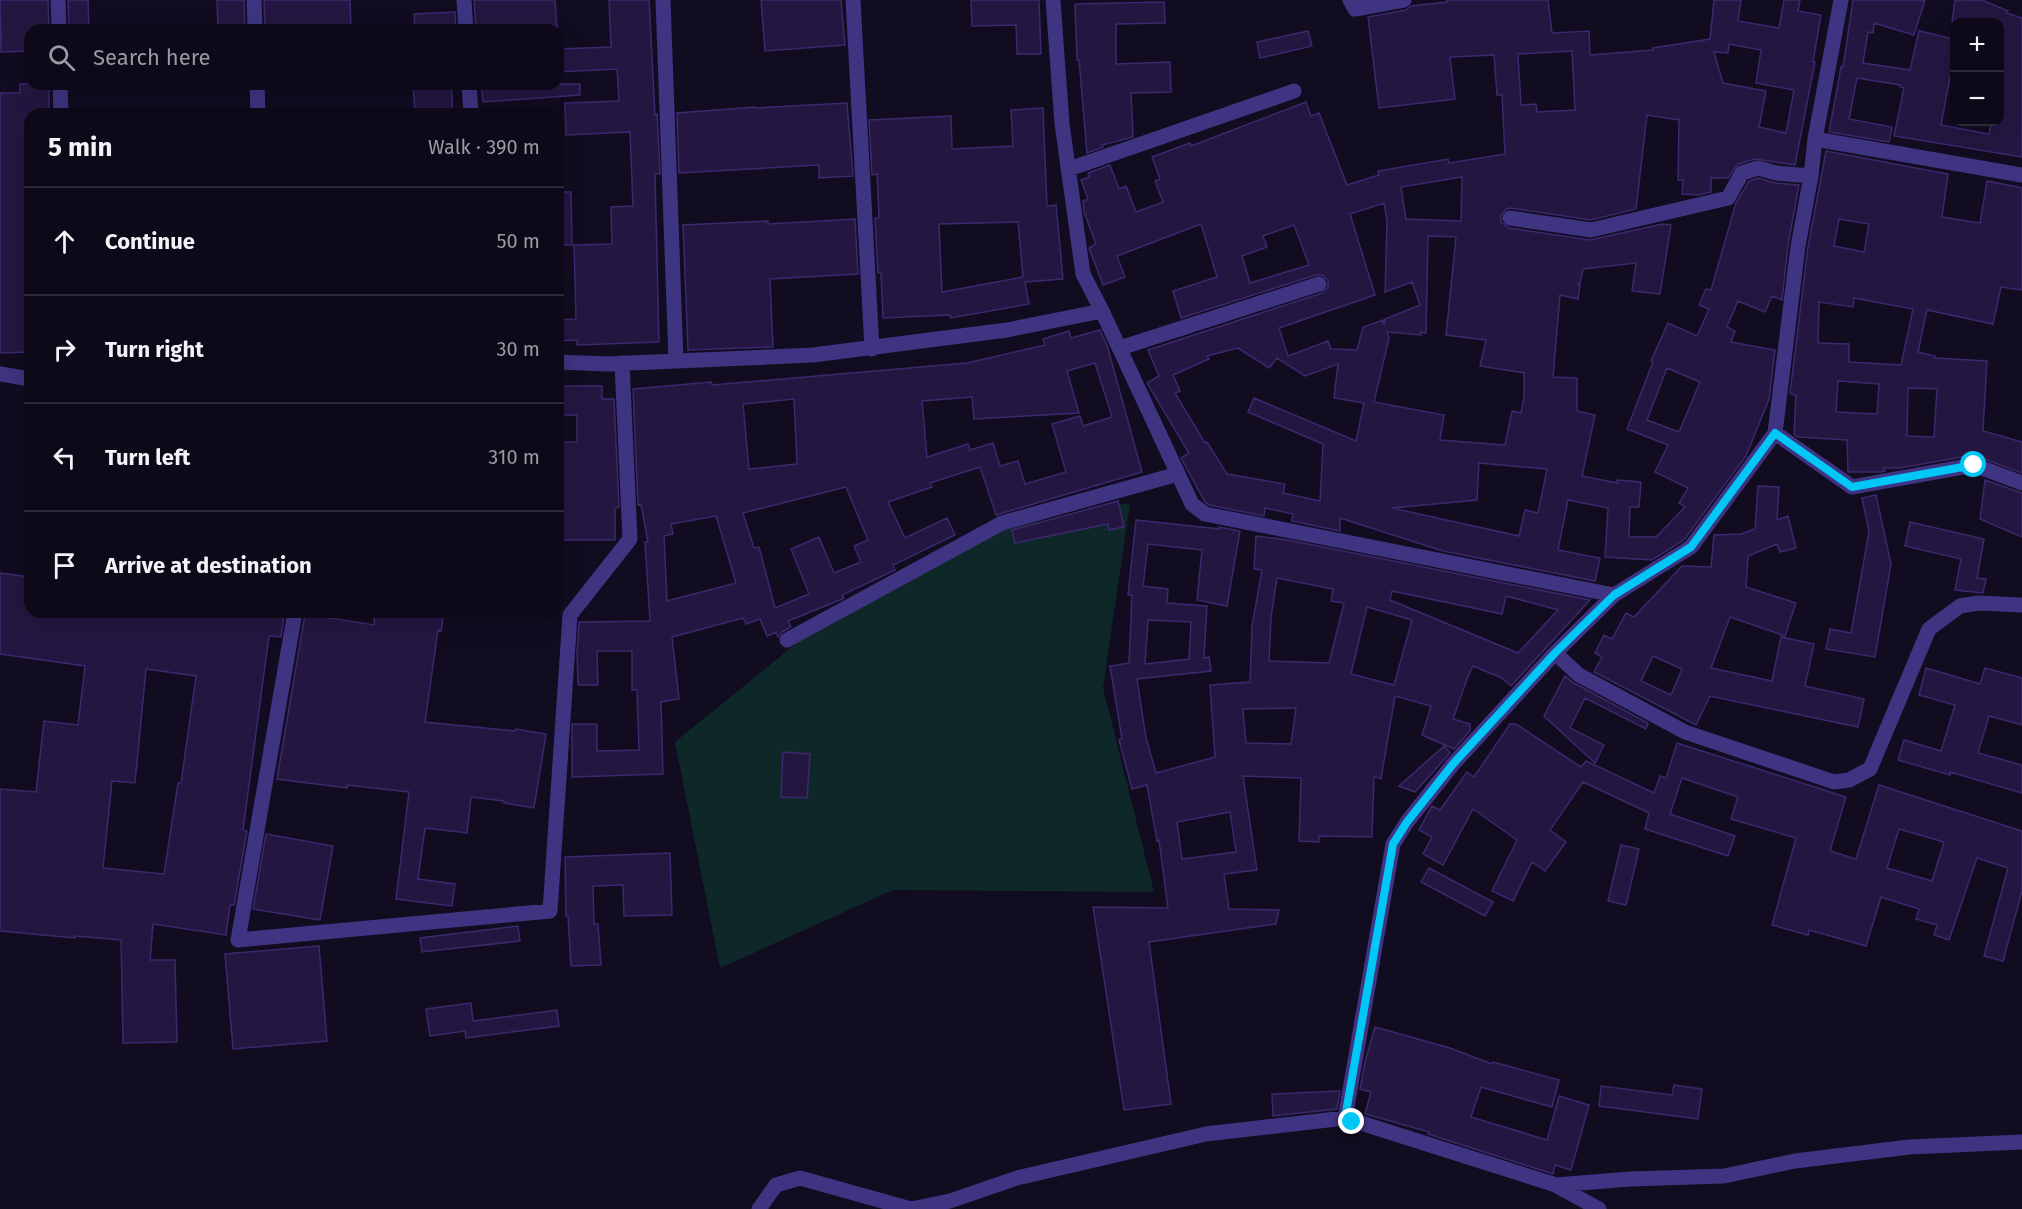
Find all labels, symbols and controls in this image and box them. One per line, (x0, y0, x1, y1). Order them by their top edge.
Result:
map controls (1950, 18, 2004, 126)
button: + (1950, 18, 2004, 72)
search box (24, 24, 564, 90)
icon: search (45, 41, 78, 74)
text: Search here (93, 44, 211, 71)
button: − (1950, 72, 2004, 126)
text: 5 min (48, 132, 112, 163)
text: Walk · 390 m (428, 135, 540, 159)
icon: ahead (48, 225, 81, 258)
text: Continue (105, 228, 195, 255)
text: 50 m (496, 229, 540, 253)
icon: right (48, 333, 81, 366)
text: Turn right (105, 336, 204, 363)
text: 30 m (496, 337, 540, 361)
icon: left (48, 441, 81, 474)
text: Turn left (105, 444, 190, 471)
text: 310 m (488, 445, 540, 469)
route start (1960, 451, 1986, 477)
icon: arrive (48, 549, 81, 582)
text: Arrive at destination (105, 552, 312, 579)
route end (1338, 1108, 1364, 1134)

